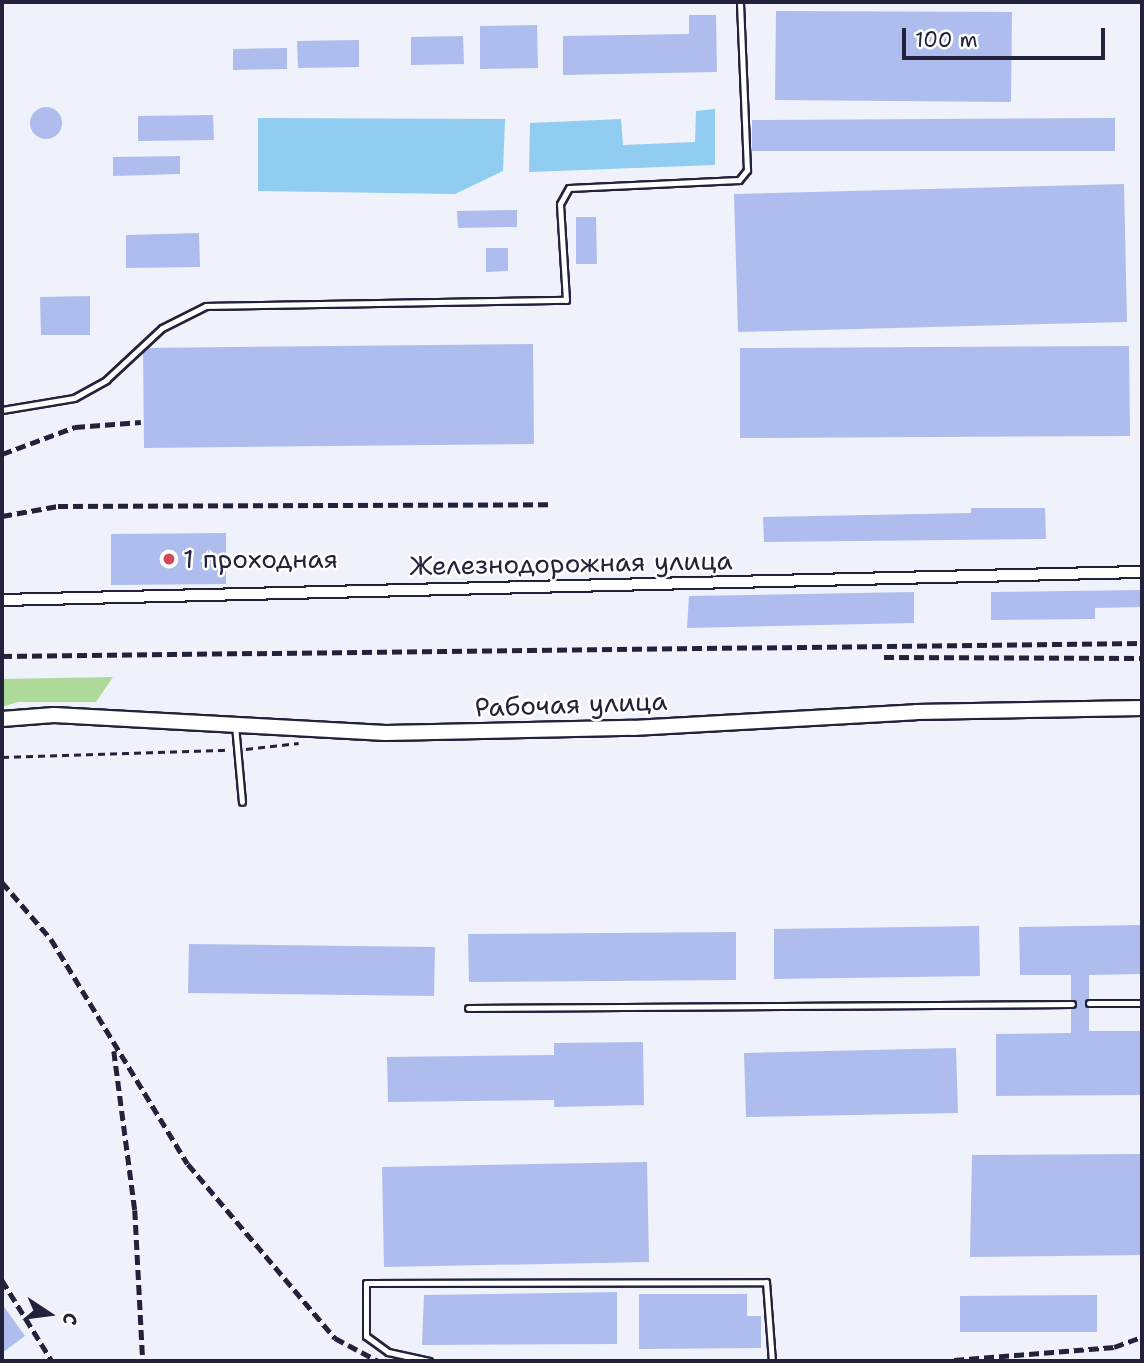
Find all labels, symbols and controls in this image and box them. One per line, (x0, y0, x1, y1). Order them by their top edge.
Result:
scale bar (906, 14, 1109, 58)
text: 100 m (915, 26, 978, 54)
place label: 1 проходная (183, 543, 338, 575)
street label: Железнодорожная улица (409, 545, 733, 581)
marker: 1 проходная (161, 551, 177, 567)
street label: Рабочая улица (474, 685, 668, 723)
north arrow (14, 1279, 84, 1349)
text: С (56, 1310, 83, 1327)

